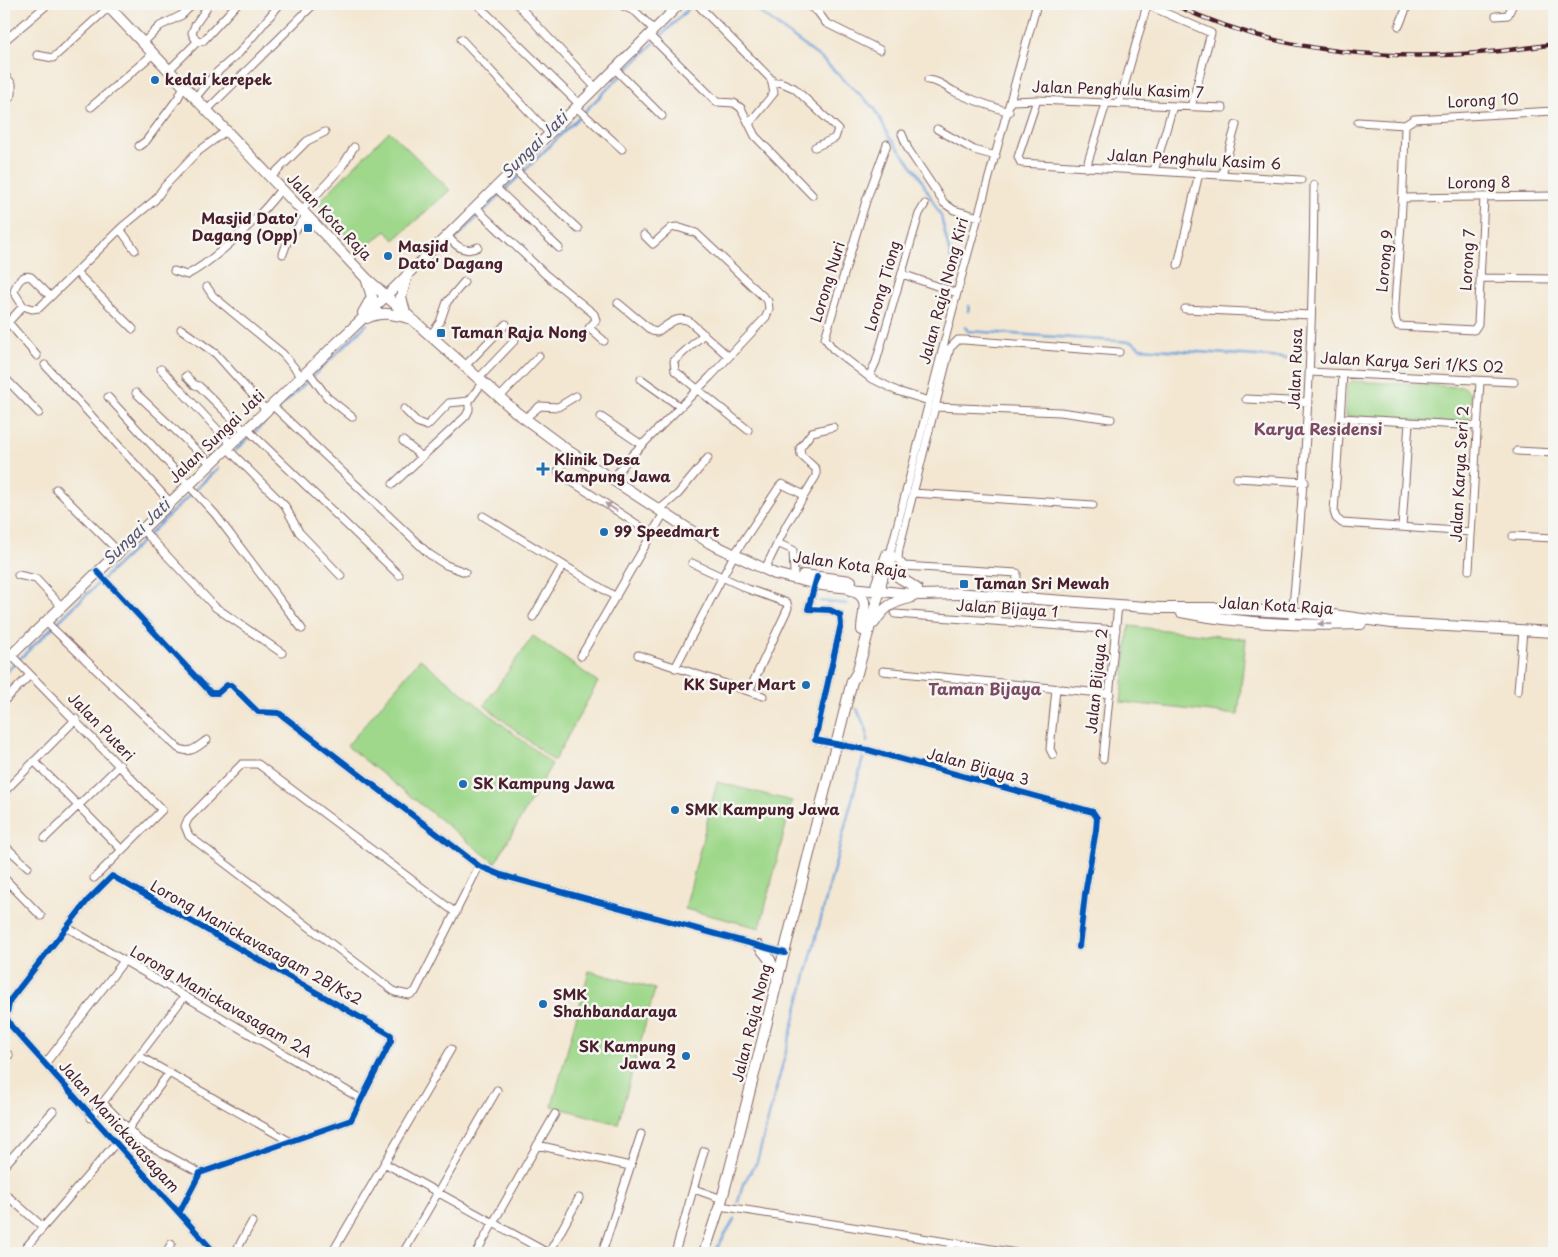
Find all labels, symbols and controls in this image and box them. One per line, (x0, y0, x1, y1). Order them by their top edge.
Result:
place label: kedai kerepek (165, 67, 272, 90)
marker: kedai kerepek (149, 74, 161, 86)
street label: Jalan Penghulu Kasim 7 (1032, 74, 1205, 103)
street label: Lorong 10 (1447, 86, 1519, 113)
water label: Sungai Jati (494, 104, 574, 183)
street label: Jalan Penghulu Kasim 6 (1107, 142, 1282, 175)
street label: Jalan Kota Raja (282, 167, 379, 266)
street label: Lorong 8 (1447, 169, 1511, 194)
place label: Masjid Dato' Dagang (Opp) (192, 206, 298, 246)
street label: Jalan Raja Nong Kiri (912, 215, 973, 367)
marker: Masjid Dato' Dagang (Opp) (302, 222, 314, 234)
street label: Lorong 7 (1453, 228, 1480, 292)
street label: Lorong 9 (1369, 229, 1398, 293)
place label: Masjid Dato' Dagang (398, 234, 503, 274)
street label: Lorong Nuri (803, 238, 850, 325)
street label: Lorong Tiong (858, 238, 905, 334)
marker: Masjid Dato' Dagang (382, 250, 394, 262)
place label: Taman Raja Nong (451, 320, 587, 343)
marker: Taman Raja Nong (435, 327, 447, 339)
street label: Jalan Rusa (1282, 327, 1307, 410)
street label: Jalan Karya Seri 1/KS 02 (1320, 345, 1504, 378)
street label: Jalan Sungai Jati (163, 384, 269, 488)
street label: Jalan Karya Seri 2 (1443, 405, 1474, 543)
district label: Karya Residensi (1254, 416, 1382, 440)
place label: Klinik Desa Kampung Jawa (554, 447, 671, 487)
marker: Klinik Desa Kampung Jawa (536, 462, 550, 476)
water label: Sungai Jati (96, 491, 176, 570)
one-way arrow (604, 503, 618, 512)
place label: 99 Speedmart (614, 519, 719, 542)
marker: 99 Speedmart (598, 526, 610, 538)
street label: Jalan Kota Raja (792, 544, 909, 583)
place label: Taman Sri Mewah (974, 571, 1110, 594)
marker: Taman Sri Mewah (958, 578, 970, 590)
street label: Jalan Kota Raja (1218, 590, 1334, 619)
street label: Jalan Bijaya 1 (955, 592, 1059, 623)
one-way arrow (1317, 620, 1333, 628)
street label: Jalan Bijaya 2 (1079, 627, 1112, 735)
place label: KK Super Mart (683, 672, 796, 695)
district label: Taman Bijaya (928, 676, 1042, 700)
marker: KK Super Mart (800, 679, 812, 691)
street label: Jalan Puteri (63, 686, 141, 766)
street label: Jalan Bijaya 3 (925, 741, 1032, 790)
place label: SK Kampung Jawa (473, 771, 616, 794)
marker: SK Kampung Jawa (457, 778, 469, 790)
place label: SMK Kampung Jawa (685, 797, 840, 820)
marker: SMK Kampung Jawa (669, 804, 681, 816)
street label: Lorong Manickavasagam 2B/Ks2 (147, 874, 367, 1010)
street label: Lorong Manickavasagam 2A (126, 939, 317, 1062)
street label: Jalan Raja Nong (725, 961, 776, 1084)
place label: SMK Shahbandaraya (553, 982, 678, 1022)
marker: SMK Shahbandaraya (537, 998, 549, 1010)
place label: SK Kampung Jawa 2 (579, 1034, 676, 1074)
marker: SK Kampung Jawa 2 (680, 1050, 692, 1062)
street label: Jalan Manickavasagam (54, 1055, 186, 1197)

